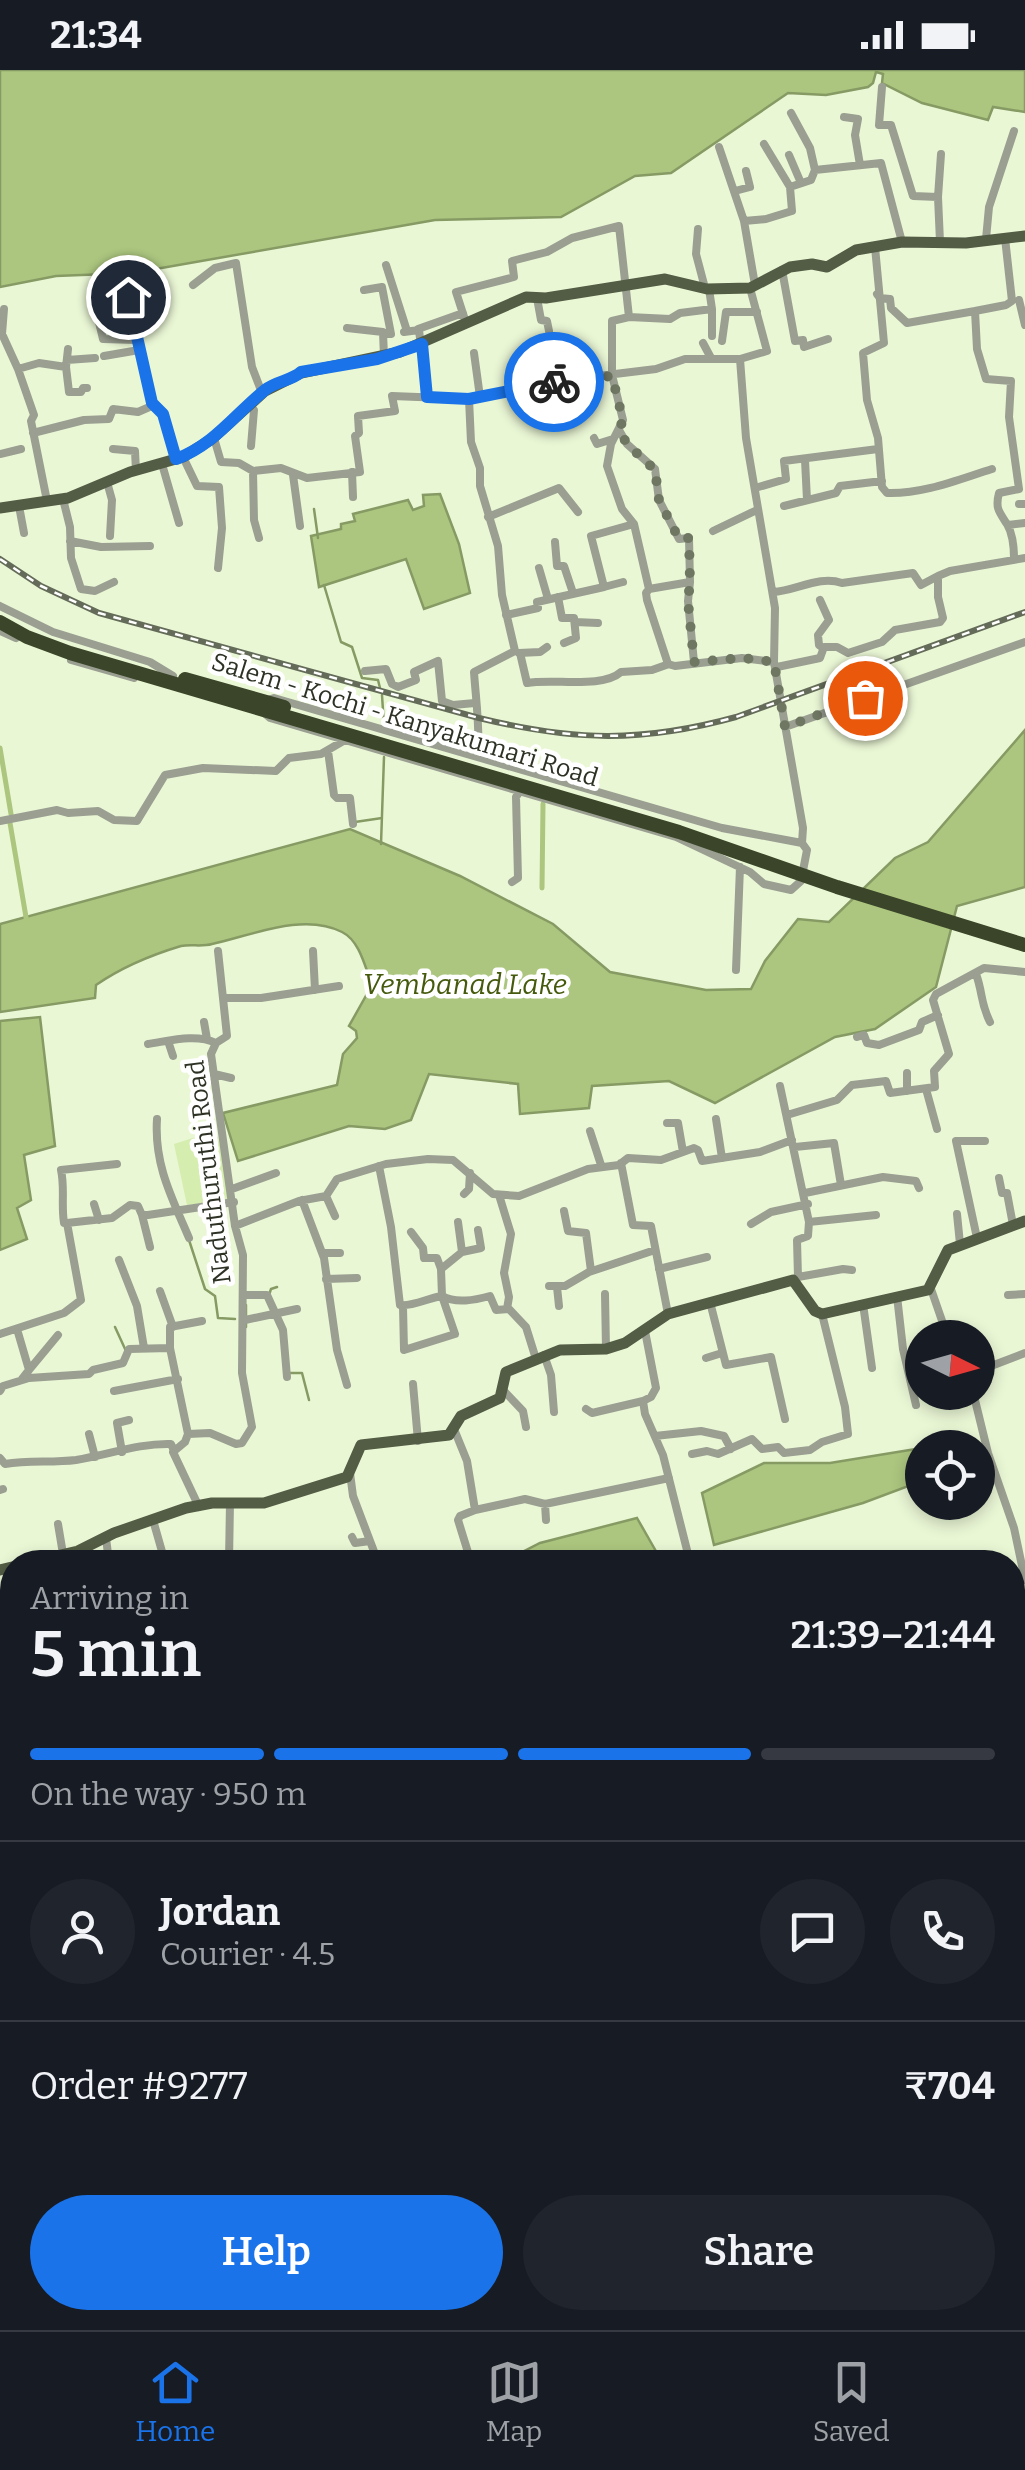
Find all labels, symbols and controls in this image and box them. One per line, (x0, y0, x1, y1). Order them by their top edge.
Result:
text: 21:34 (50, 12, 142, 58)
pin (86, 255, 171, 340)
icon: home (101, 270, 156, 325)
courier (504, 332, 604, 432)
icon: bike (527, 355, 582, 410)
street label: Salem - Kochi - Kanyakumari Road (208, 647, 602, 793)
pin (823, 656, 908, 741)
icon: bag (838, 671, 893, 726)
water label: Vembanad Lake (363, 968, 567, 1001)
street label: Naduthuruthi Road (180, 1058, 238, 1286)
north arrow (905, 1320, 995, 1410)
map controls (905, 1320, 995, 1520)
button: locate (905, 1430, 995, 1520)
text: Arriving in (30, 1579, 189, 1617)
text: 21:39–21:44 (790, 1612, 995, 1658)
text: 5 min (30, 1615, 201, 1693)
text: On the way · 950 m (30, 1775, 306, 1813)
button: person (30, 1879, 135, 1984)
button: chat (760, 1879, 865, 1984)
button: phone (890, 1879, 995, 1984)
text: Jordan (160, 1889, 280, 1935)
text: Courier · 4.5 (160, 1935, 335, 1973)
text: Order #9277 (30, 2063, 248, 2109)
text: ₹704 (904, 2063, 995, 2109)
button: Help (30, 2195, 503, 2310)
button: Share (523, 2195, 995, 2310)
tab: Home (135, 2355, 215, 2448)
tab: Map (486, 2355, 542, 2448)
tab: Saved (813, 2355, 890, 2448)

